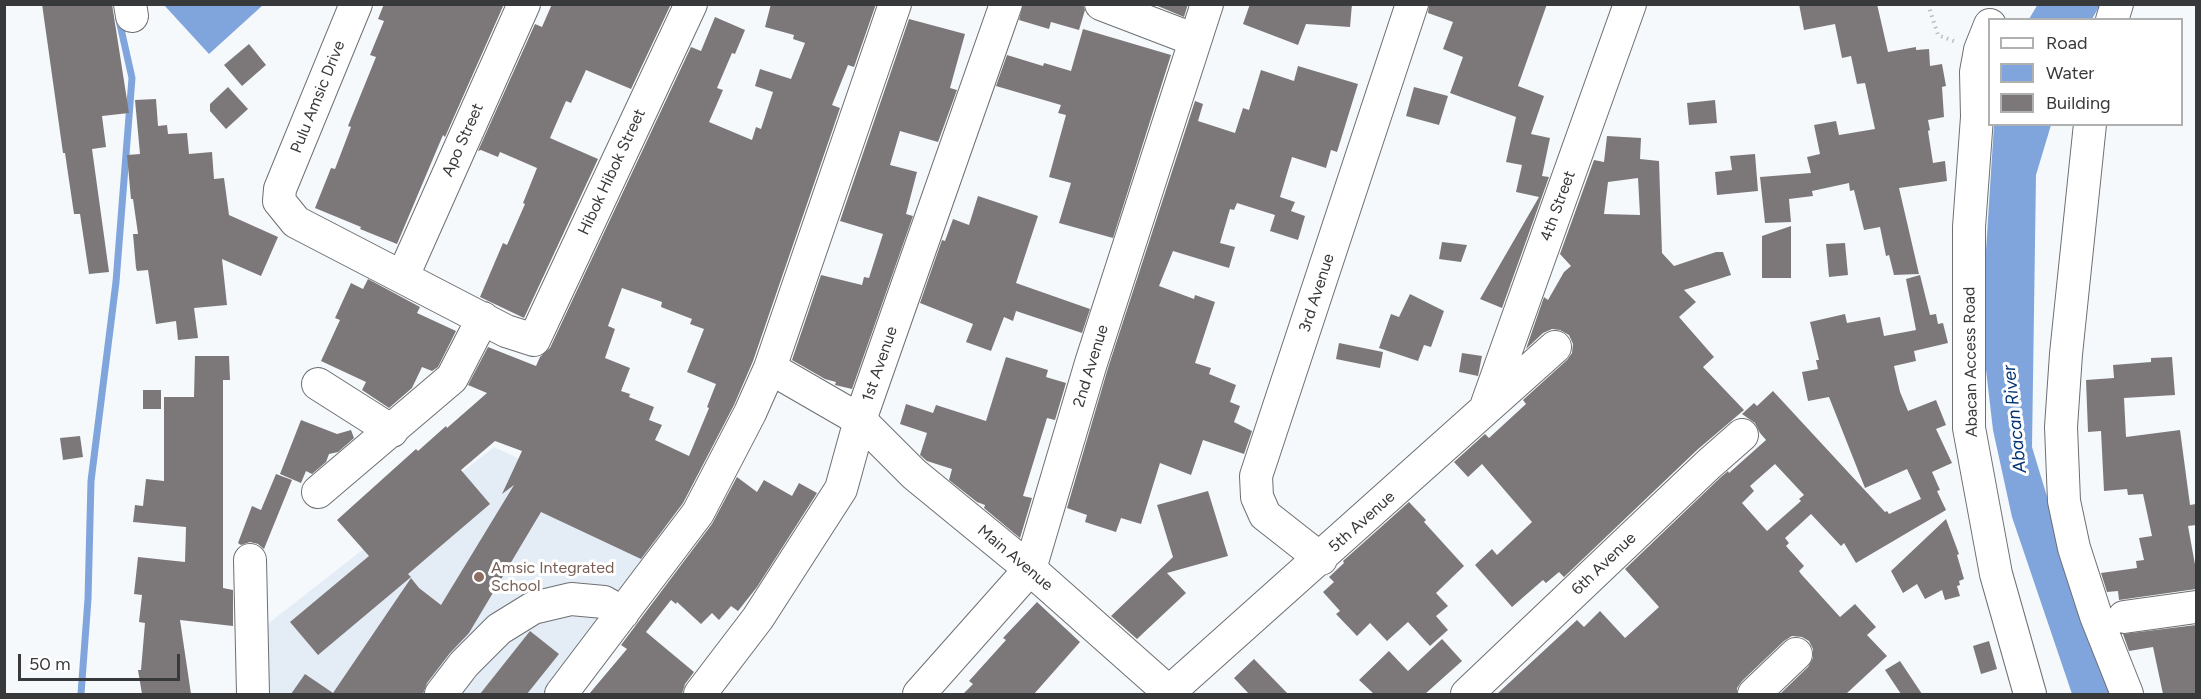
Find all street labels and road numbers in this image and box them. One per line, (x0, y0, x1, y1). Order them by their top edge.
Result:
street label: Pulu Amsic Drive (287, 38, 349, 156)
street label: Apo Street (438, 100, 488, 180)
street label: Hibok Hibok Street (574, 106, 650, 238)
street label: 4th Street (1536, 168, 1580, 244)
street label: 3rd Avenue (1295, 251, 1339, 335)
street label: Abacan Access Road (1960, 287, 1982, 437)
street label: 2nd Avenue (1069, 322, 1113, 410)
street label: 1st Avenue (858, 324, 902, 404)
street label: 5th Avenue (1325, 487, 1399, 557)
street label: Main Avenue (973, 521, 1057, 595)
street label: 6th Avenue (1568, 529, 1640, 599)

